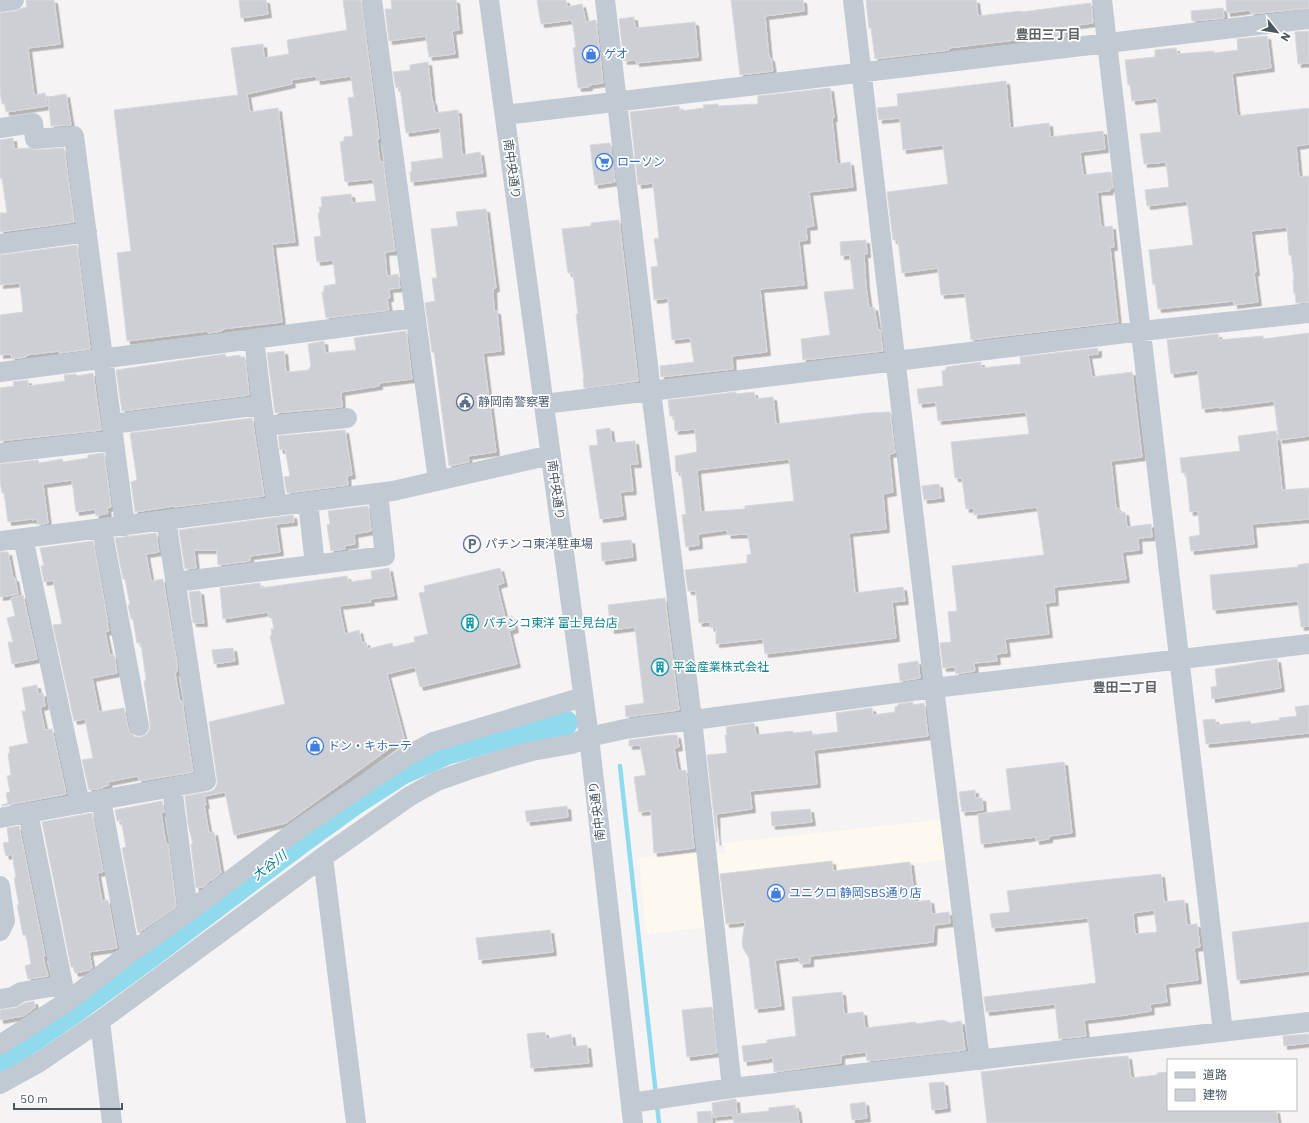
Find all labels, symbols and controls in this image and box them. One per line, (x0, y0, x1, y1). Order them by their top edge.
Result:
north arrow (1257, 12, 1297, 52)
district label: 豊田三丁目 (1015, 26, 1081, 43)
text: N (1278, 30, 1294, 44)
shop icon: ゲオ (581, 44, 601, 64)
place label: ゲオ (604, 46, 628, 61)
street label: 南中央通り (501, 138, 524, 200)
supermarket icon: ローソン (594, 152, 614, 172)
place label: ローソン (617, 154, 665, 169)
public building icon: 静岡南警察署 (455, 392, 475, 412)
place label: 静岡南警察署 (478, 394, 550, 409)
street label: 南中央通り (545, 459, 568, 521)
parking icon: パチンコ東洋駐車場 (462, 534, 482, 554)
place label: パチンコ東洋駐車場 (485, 536, 593, 551)
building icon: パチンコ東洋 富士見台店 (460, 613, 480, 633)
place label: パチンコ東洋 富士見台店 (483, 615, 618, 630)
building icon: 平金産業株式会社 (650, 657, 670, 677)
place label: 平金産業株式会社 (673, 659, 769, 674)
district label: 豊田二丁目 (1092, 679, 1158, 696)
shop icon: ドン・キホーテ (305, 736, 325, 756)
place label: ドン・キホーテ (328, 738, 412, 753)
street label: 南中央通り (585, 780, 608, 842)
water label: 大谷川 (249, 846, 292, 884)
shop icon: ユニクロ 静岡SBS通り店 (766, 883, 786, 903)
place label: ユニクロ 静岡SBS通り店 (789, 885, 922, 900)
legend (1167, 1059, 1297, 1111)
text: 道路 (1203, 1067, 1227, 1082)
scale bar (14, 1085, 122, 1111)
text: 建物 (1203, 1087, 1227, 1102)
text: 50 m (20, 1091, 48, 1106)

